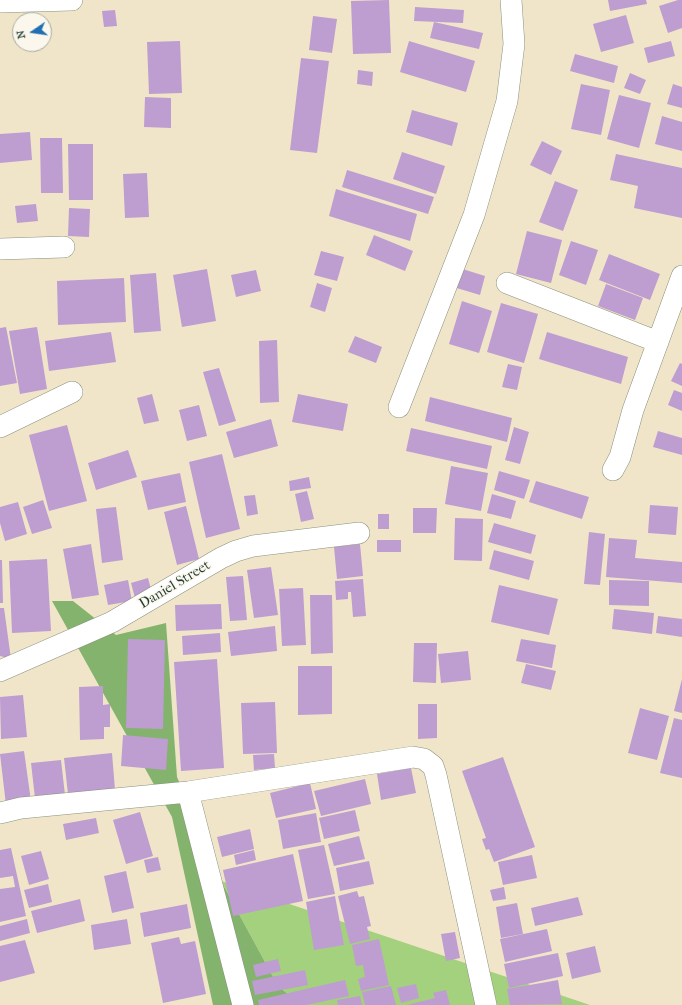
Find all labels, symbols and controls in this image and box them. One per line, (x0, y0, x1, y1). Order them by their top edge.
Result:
north arrow (12, 12, 52, 52)
text: N (14, 29, 28, 40)
street label: Daniel Street (136, 557, 214, 613)

